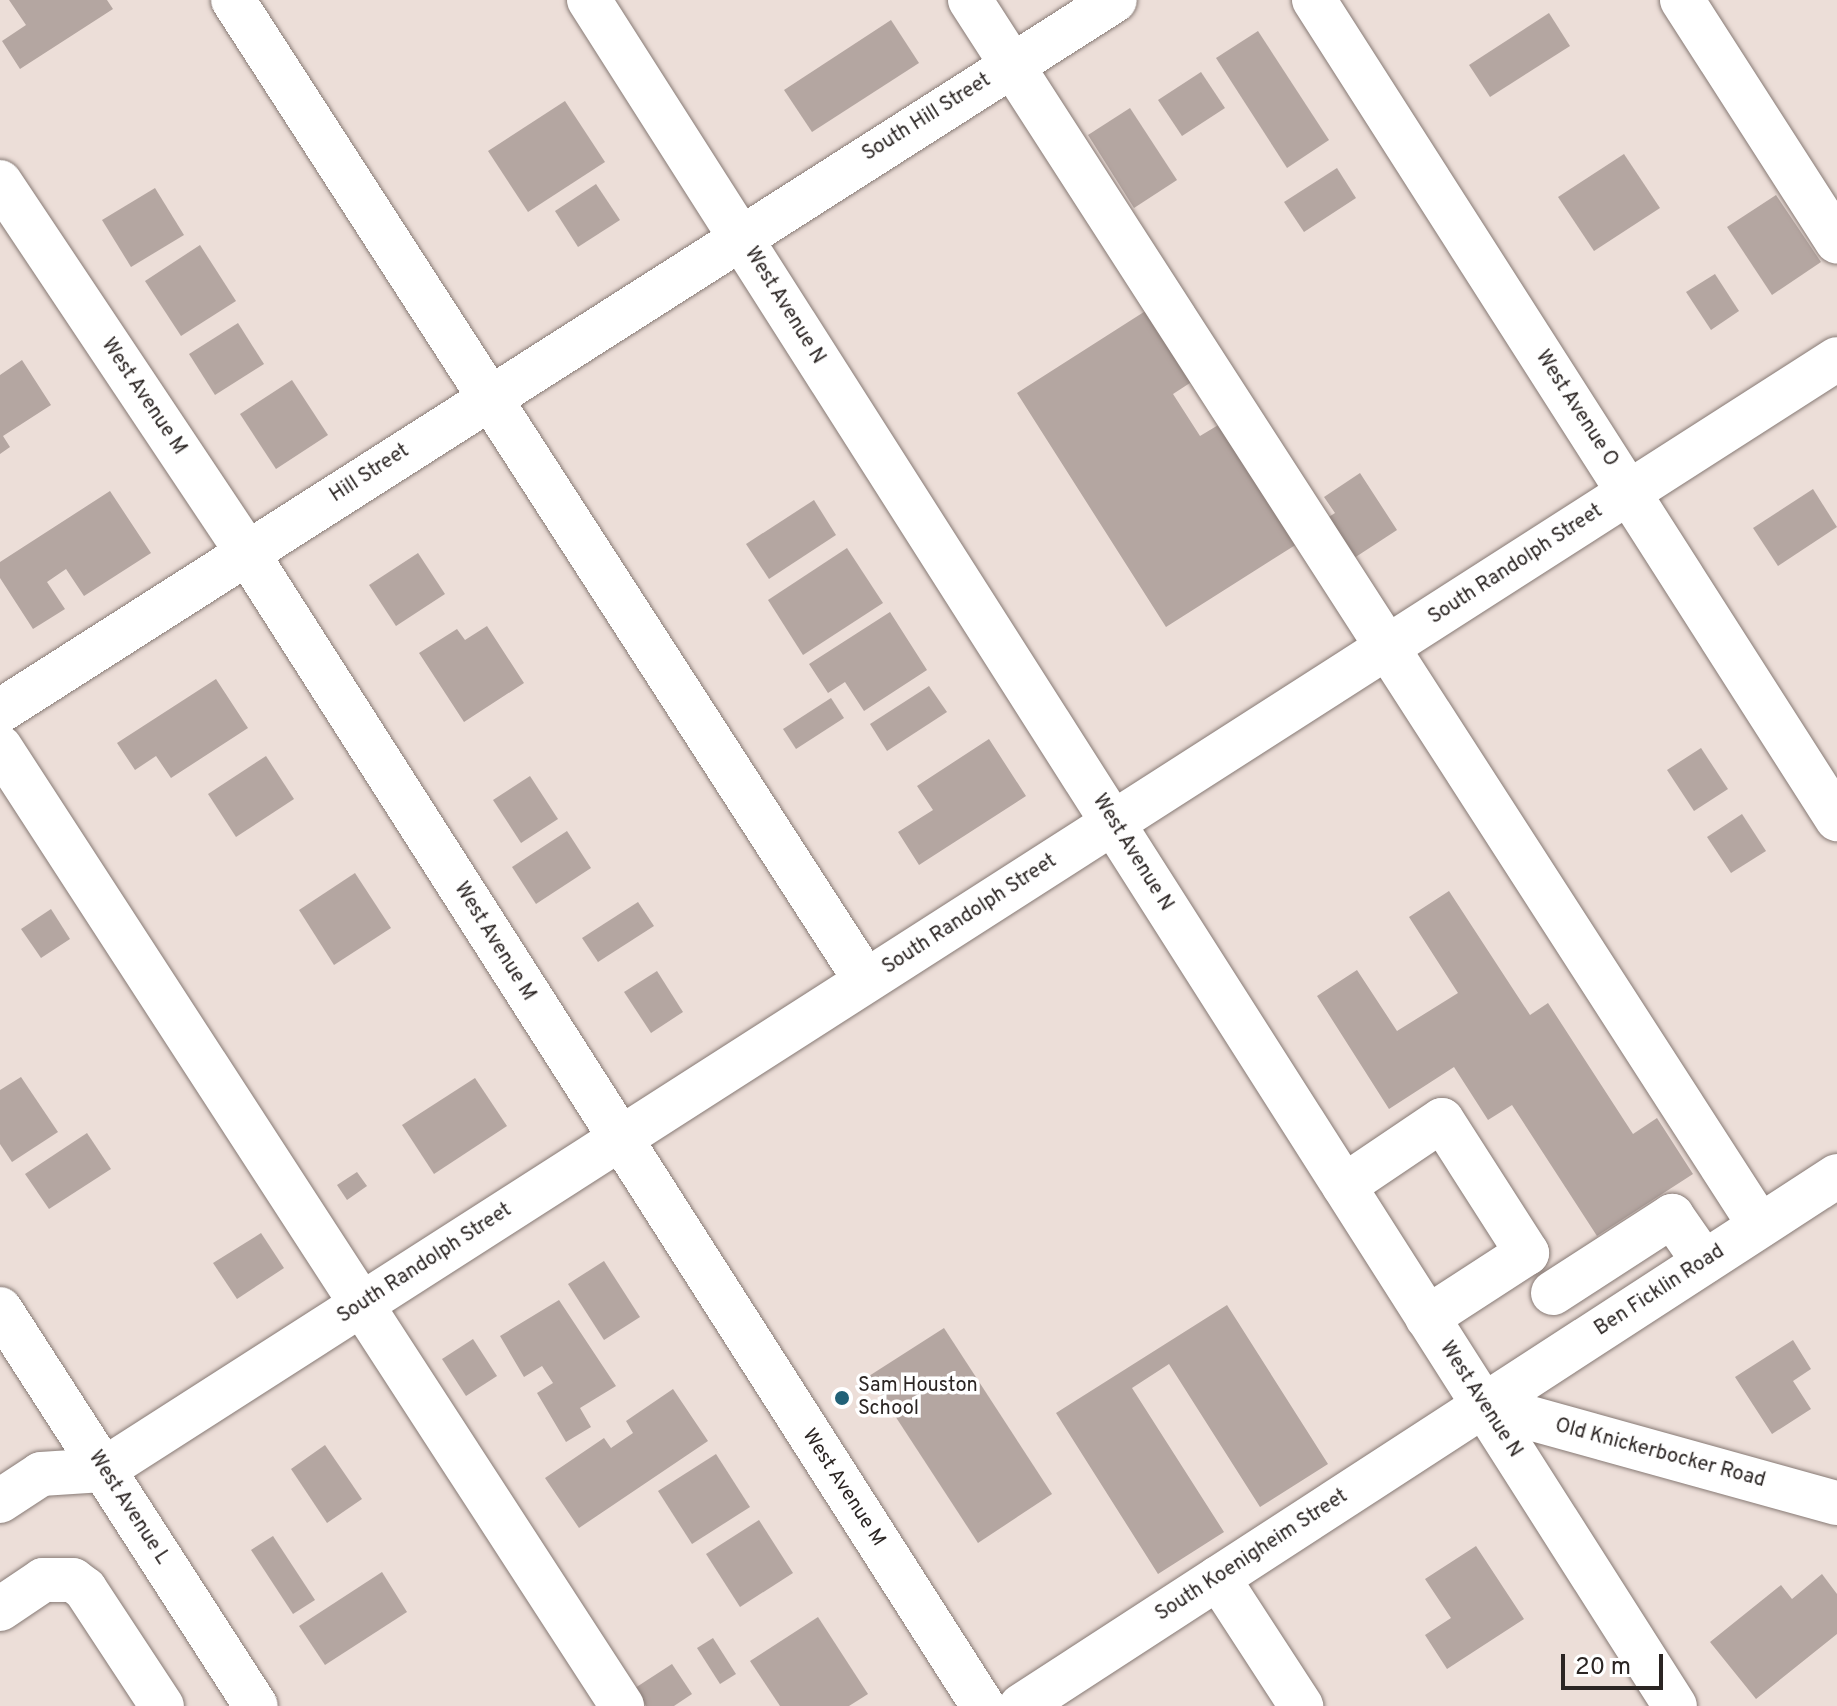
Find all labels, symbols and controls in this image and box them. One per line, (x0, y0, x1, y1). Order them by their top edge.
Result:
street label: South Hill Street (859, 69, 995, 167)
street label: West Avenue N (738, 243, 830, 369)
street label: West Avenue M (95, 334, 191, 460)
street label: West Avenue O (1529, 346, 1623, 472)
street label: Hill Street (326, 440, 414, 508)
street label: South Randolph Street (1425, 500, 1607, 630)
street label: West Avenue N (1086, 790, 1178, 916)
street label: South Randolph Street (879, 850, 1061, 980)
street label: West Avenue M (448, 878, 540, 1006)
street label: South Randolph Street (334, 1199, 516, 1329)
street label: Ben Ficklin Road (1591, 1240, 1729, 1342)
street label: West Avenue N (1433, 1337, 1527, 1463)
place label: Sam Houston School (858, 1374, 978, 1421)
marker: Sam Houston School (833, 1389, 851, 1407)
street label: Old Knickerbocker Road (1552, 1414, 1768, 1494)
street label: West Avenue M (796, 1424, 890, 1552)
street label: West Avenue L (82, 1446, 174, 1570)
street label: South Koenigheim Street (1152, 1485, 1352, 1627)
scale bar (1565, 1638, 1667, 1688)
text: 20 m (1575, 1653, 1631, 1683)

